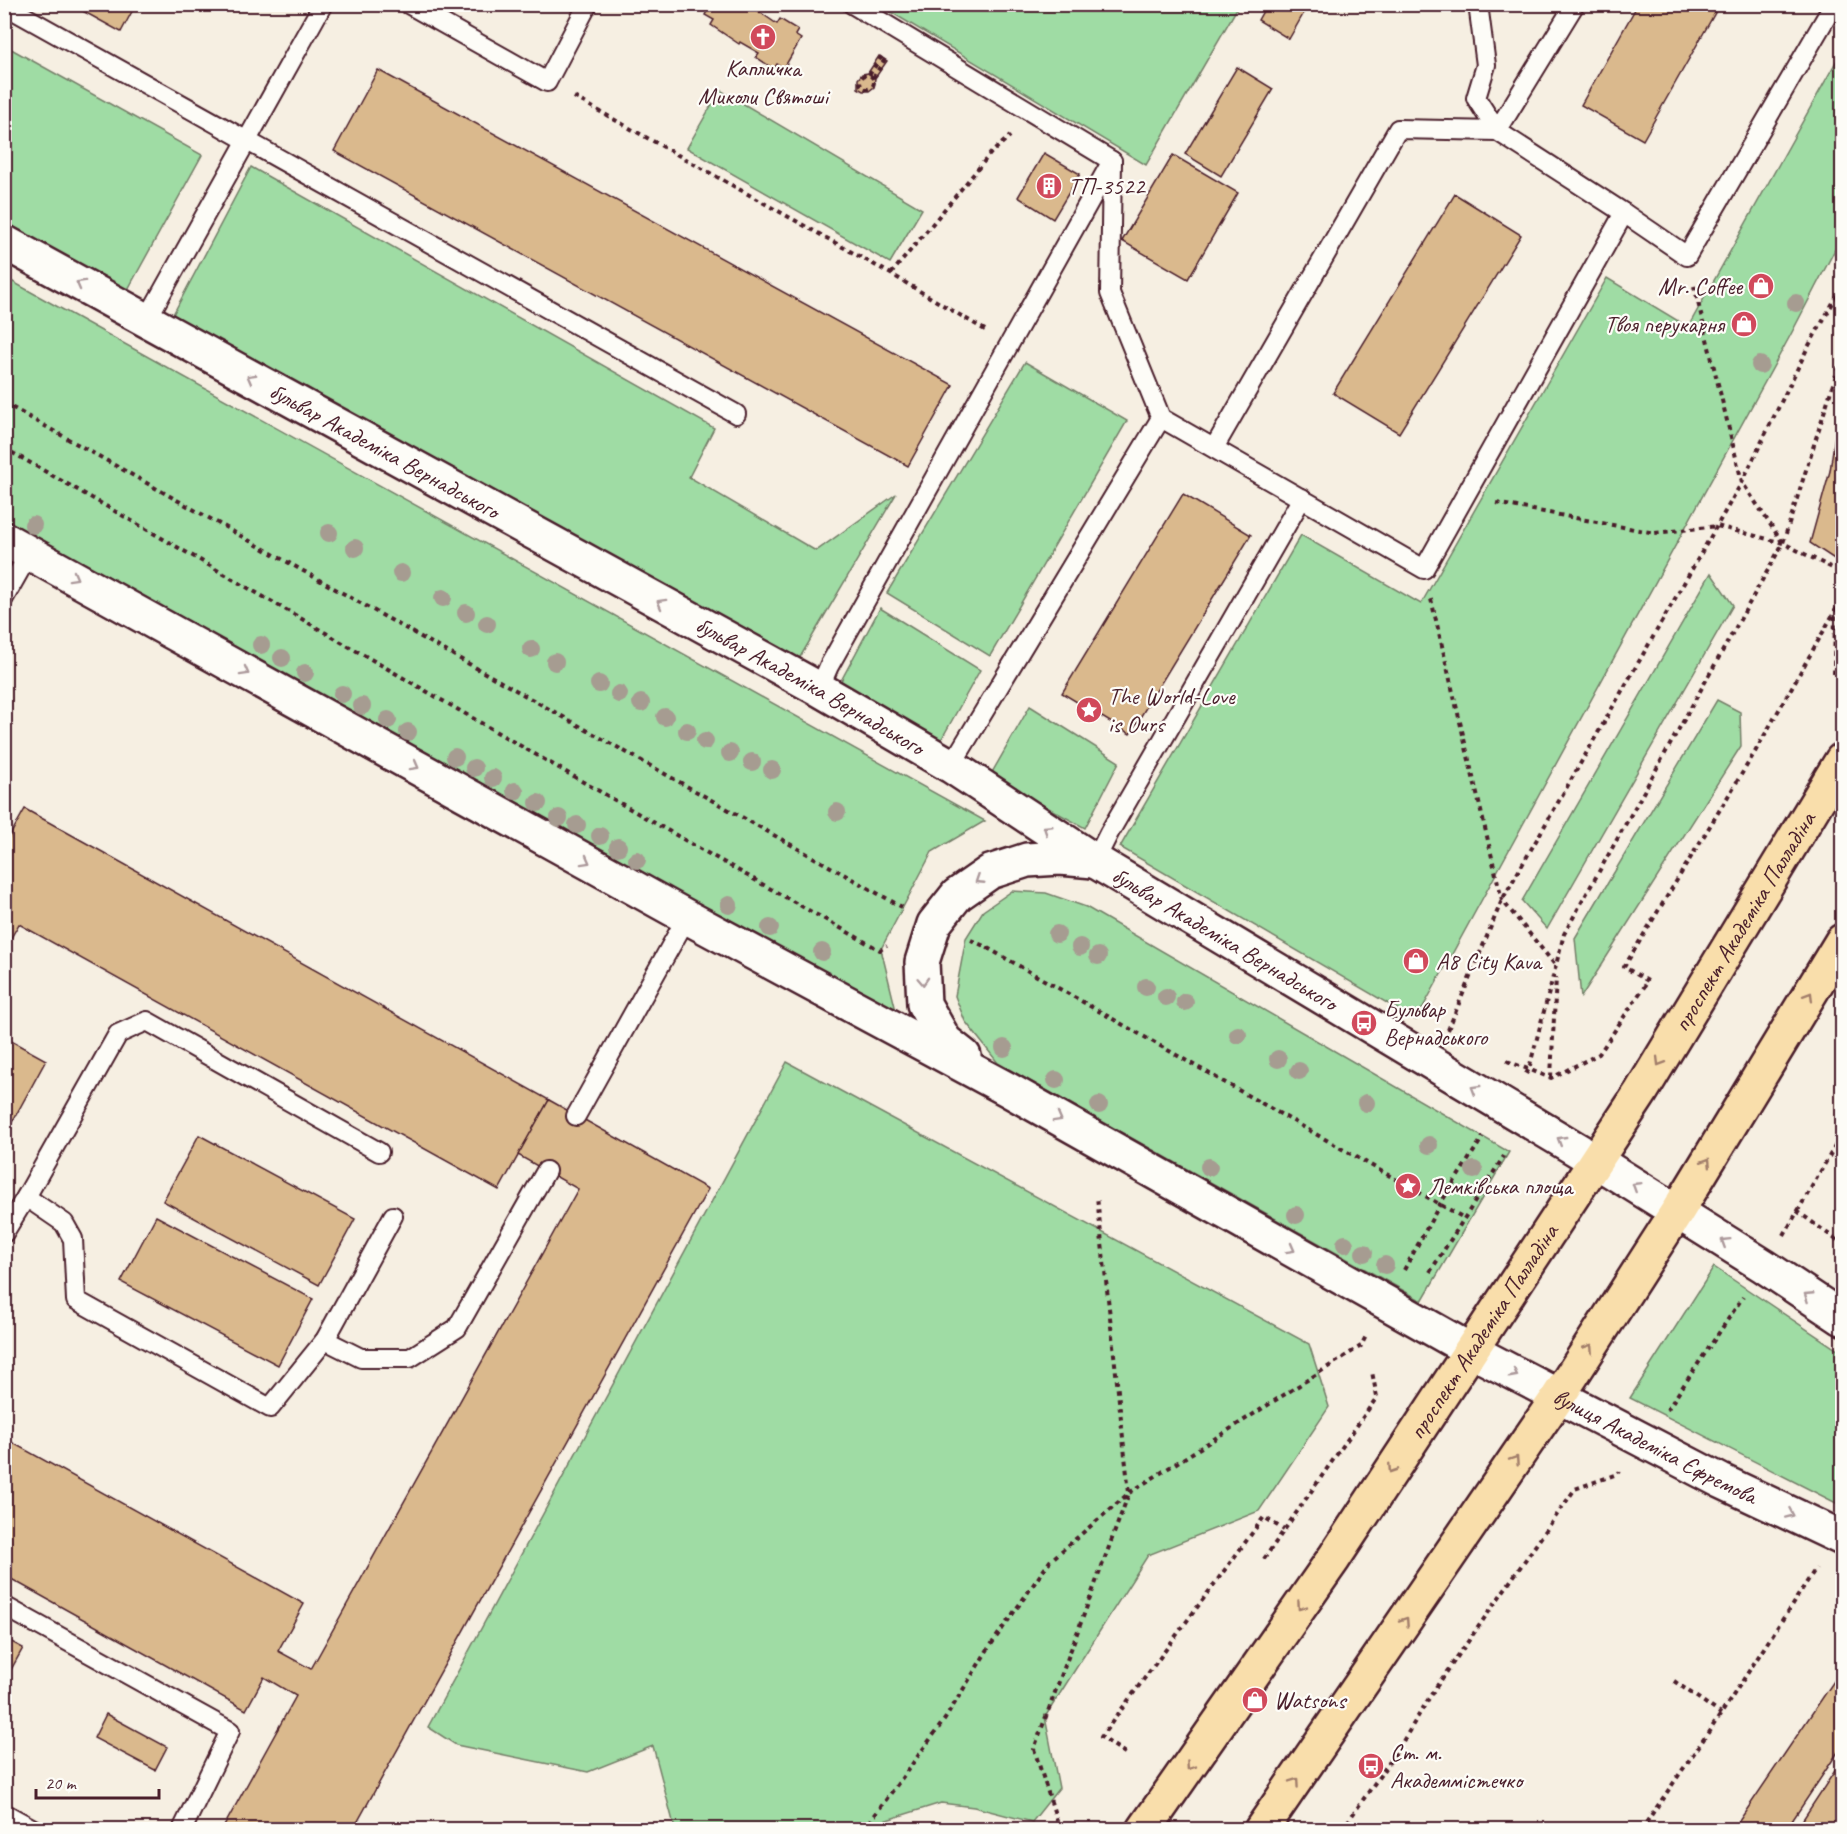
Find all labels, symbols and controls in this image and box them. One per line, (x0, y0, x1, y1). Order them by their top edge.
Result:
church icon: Капличка Миколи Святоші (748, 22, 778, 52)
place label: Капличка Миколи Святоші (698, 53, 830, 111)
building icon: ТП-3522 (1034, 171, 1064, 201)
place label: ТП-3522 (1068, 171, 1147, 201)
place label: Mr. Coffee (1658, 271, 1744, 301)
shop icon: Mr. Coffee (1746, 271, 1776, 301)
one-way arrow (76, 280, 86, 291)
place label: Твоя перукарня (1604, 309, 1726, 339)
shop icon: Твоя перукарня (1729, 309, 1759, 339)
one-way arrow (246, 374, 257, 385)
street label: бульвар Академіка Вернадського (264, 376, 507, 527)
one-way arrow (68, 570, 78, 581)
one-way arrow (657, 599, 667, 610)
street label: бульвар Академіка Вернадського (691, 609, 932, 763)
one-way arrow (239, 664, 249, 676)
place label: The World-Love is Ours (1108, 681, 1237, 739)
place icon: The World-Love is Ours (1074, 695, 1104, 725)
one-way arrow (409, 759, 419, 770)
street label: проспект Академіка Палладіна (1666, 805, 1823, 1037)
one-way arrow (1042, 825, 1053, 836)
one-way arrow (580, 854, 590, 865)
street label: бульвар Академіка Вернадського (1107, 860, 1345, 1019)
one-way arrow (974, 873, 985, 884)
shop icon: A8 City Kava (1401, 946, 1431, 976)
place label: A8 City Kava (1436, 946, 1543, 976)
one-way arrow (917, 977, 930, 986)
one-way arrow (1802, 992, 1814, 1002)
place label: Бульвар Вернадського (1384, 994, 1489, 1052)
bus stop icon: Бульвар Вернадського (1349, 1008, 1379, 1038)
one-way arrow (1655, 1056, 1667, 1066)
one-way arrow (1471, 1084, 1481, 1096)
one-way arrow (1052, 1111, 1062, 1122)
one-way arrow (1557, 1135, 1567, 1147)
one-way arrow (1700, 1158, 1712, 1168)
place icon: Лемківська площа (1393, 1171, 1423, 1201)
place label: Лемківська площа (1428, 1171, 1574, 1201)
one-way arrow (1632, 1182, 1642, 1194)
street label: проспект Академіка Палладіна (1402, 1217, 1566, 1445)
one-way arrow (1721, 1239, 1732, 1250)
one-way arrow (1285, 1242, 1295, 1254)
one-way arrow (1804, 1292, 1815, 1303)
one-way arrow (1582, 1344, 1594, 1354)
one-way arrow (1508, 1367, 1518, 1378)
street label: вулиця Академіка Єфремова (1548, 1381, 1764, 1512)
one-way arrow (1508, 1455, 1519, 1466)
one-way arrow (1388, 1463, 1399, 1474)
one-way arrow (1783, 1507, 1794, 1519)
one-way arrow (1297, 1599, 1308, 1610)
one-way arrow (1398, 1617, 1409, 1628)
shop icon: Watsons (1240, 1685, 1270, 1715)
place label: Watsons (1274, 1685, 1348, 1715)
place label: Ст. м. Академмістечко (1390, 1737, 1525, 1795)
bus stop icon: Ст. м. Академмістечко (1356, 1751, 1386, 1781)
one-way arrow (1186, 1759, 1197, 1770)
scale bar (36, 1762, 159, 1800)
text: 20 m (45, 1772, 78, 1794)
one-way arrow (1288, 1777, 1299, 1788)

